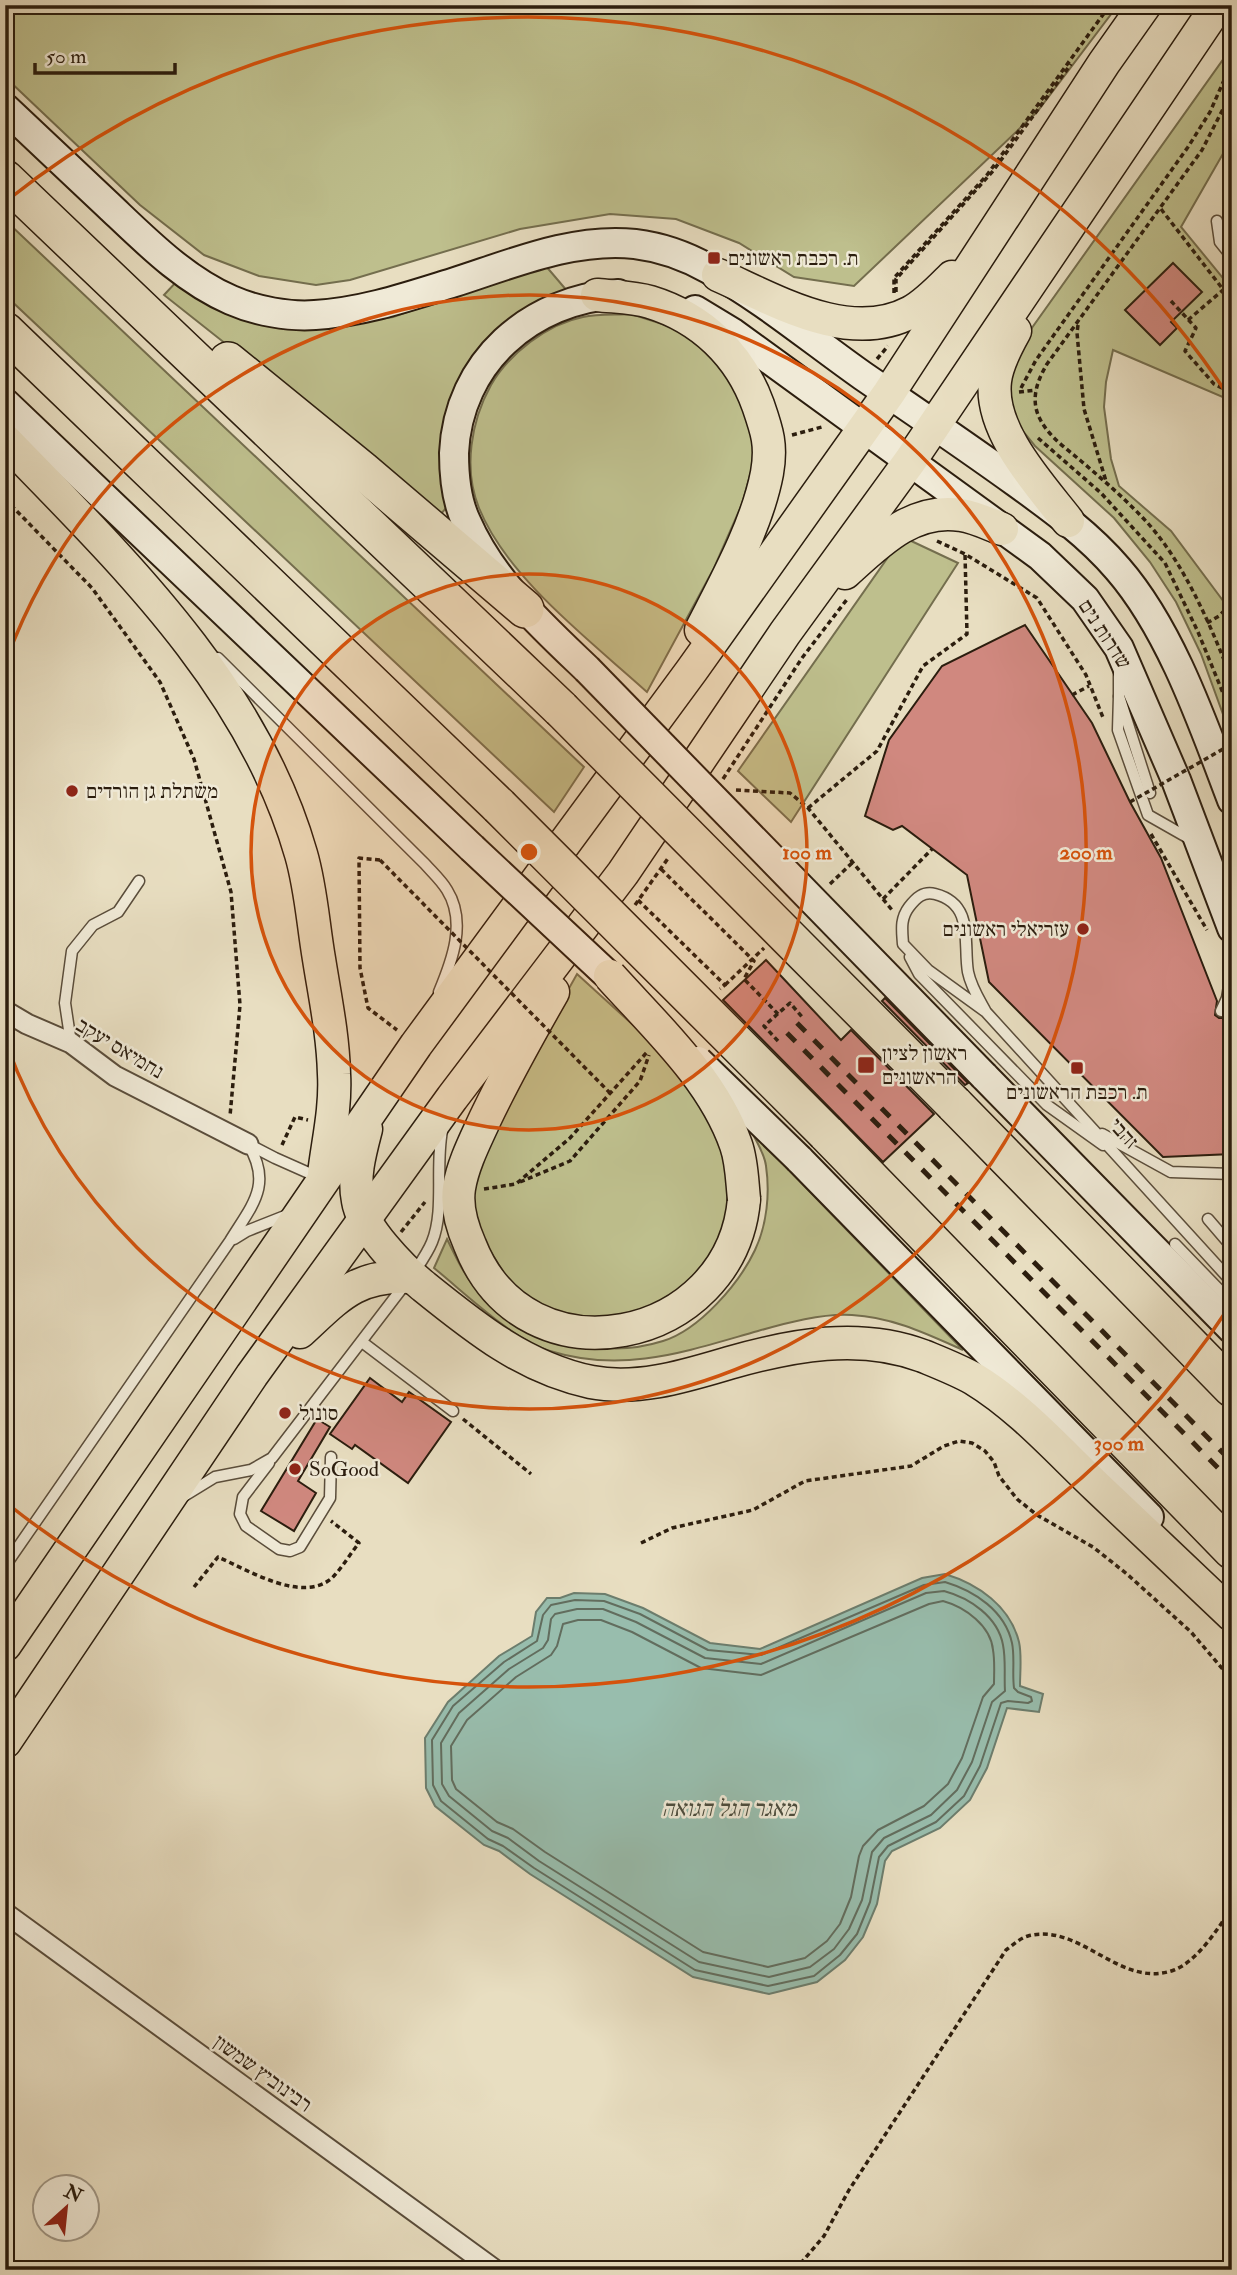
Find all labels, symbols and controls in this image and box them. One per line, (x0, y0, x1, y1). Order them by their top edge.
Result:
scale bar (35, 32, 175, 76)
text: 50 m (46, 43, 87, 70)
place label: ת. רכבת ראשונים (728, 245, 859, 272)
marker: ת. רכבת ראשונים (706, 250, 722, 266)
street label: שדרות נים (1072, 594, 1137, 675)
place label: משתלת גן הורדים (86, 778, 218, 805)
marker: משתלת גן הורדים (64, 783, 80, 799)
text: 100 m (782, 839, 833, 866)
text: 200 m (1060, 839, 1113, 866)
centre of rings (517, 840, 541, 864)
place label: עזריאלי ראשונים (943, 916, 1069, 943)
marker: עזריאלי ראשונים (1075, 921, 1091, 937)
street label: נחמיאס יעקב (71, 1012, 169, 1085)
place label: ראשון לציון הראשונים (882, 1040, 967, 1091)
marker: ראשון לציון הראשונים (856, 1055, 876, 1075)
marker: ת. רכבת הראשונים (1069, 1060, 1085, 1076)
place label: ת. רכבת הראשונים (1006, 1079, 1148, 1106)
street label: זהבי (1103, 1112, 1144, 1154)
place label: סונול (299, 1400, 338, 1427)
marker: סונול (277, 1405, 293, 1421)
text: 300 m (1094, 1430, 1145, 1457)
place label: SoGood (309, 1456, 380, 1483)
marker: SoGood (287, 1461, 303, 1477)
water label: מאגר הגל הגואה (662, 1794, 798, 1823)
street label: רבינוביץ שמשון (208, 2029, 317, 2118)
north arrow (32, 2174, 102, 2244)
text: N (59, 2179, 87, 2209)

